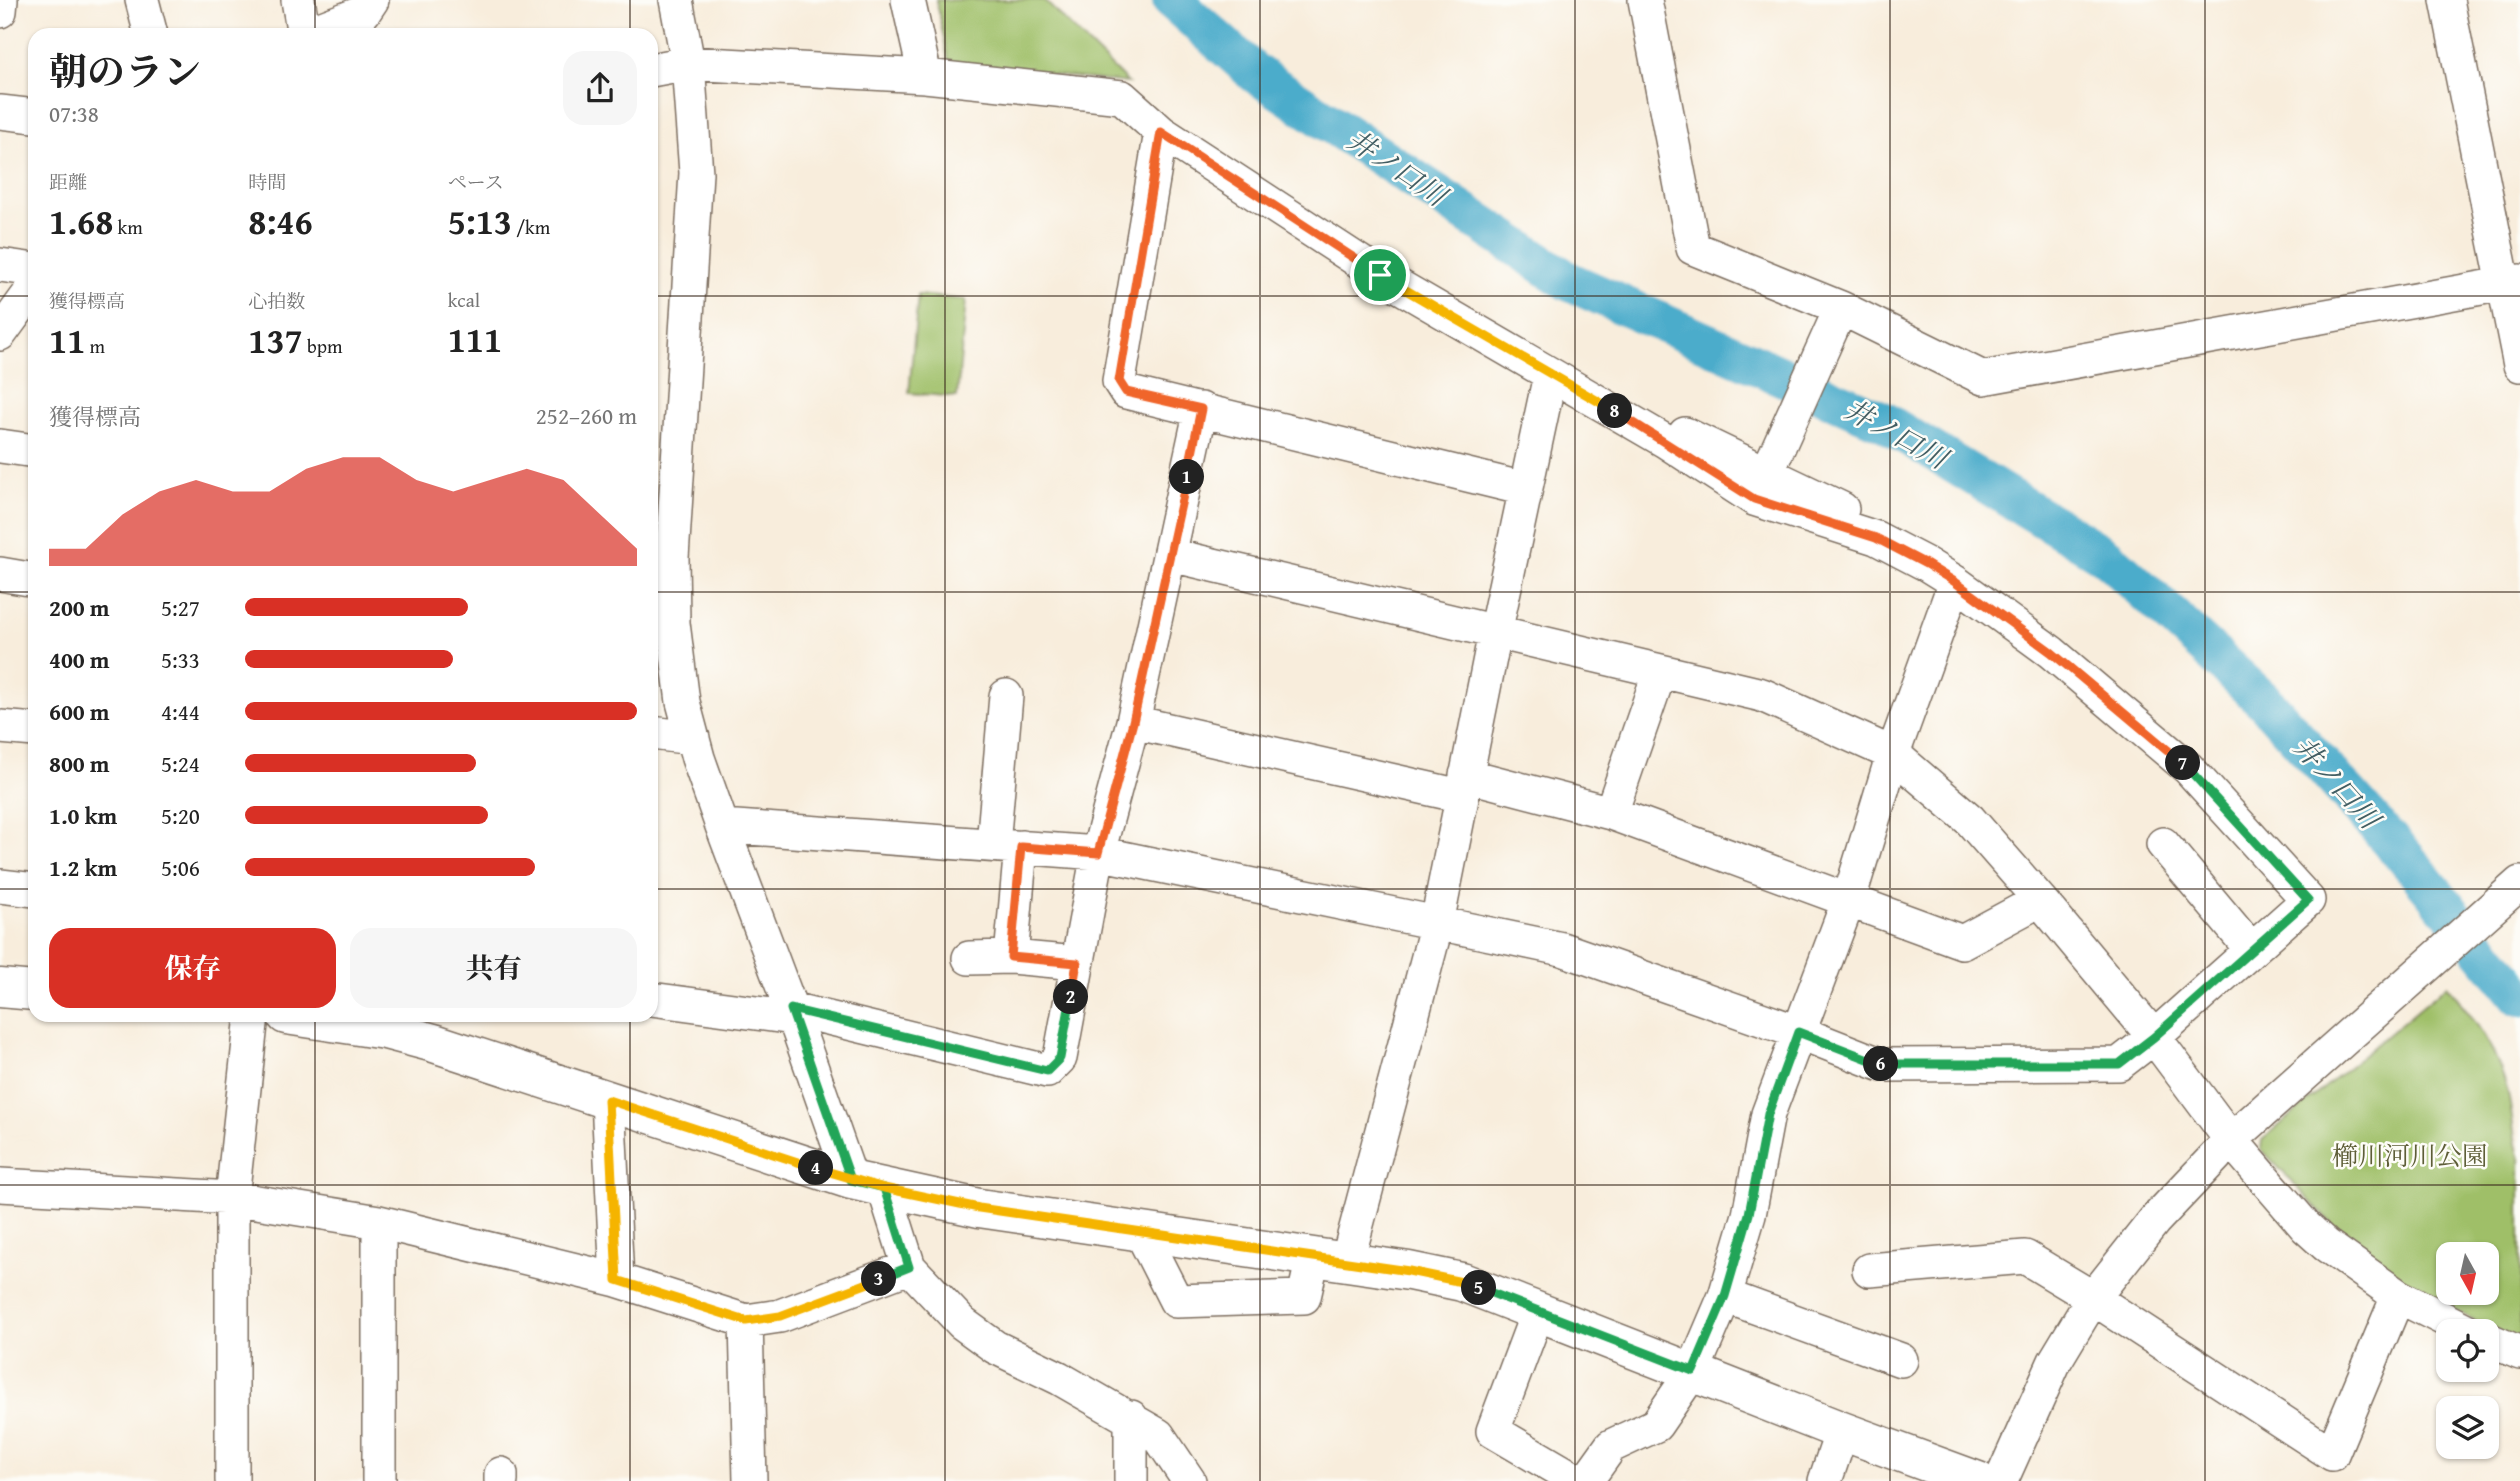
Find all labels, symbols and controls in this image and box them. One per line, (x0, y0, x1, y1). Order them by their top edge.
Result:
text: 朝のラン (49, 43, 201, 99)
button: share (563, 51, 637, 125)
text: 07:38 (49, 97, 99, 130)
water label: 井ノ口川 (1339, 119, 1457, 217)
text: 距離 (49, 168, 87, 196)
text: 時間 (248, 168, 286, 196)
text: ペース (448, 168, 504, 196)
text: 1.68 (49, 196, 113, 247)
text: 8:46 (248, 196, 313, 247)
text: 5:13 (448, 196, 512, 247)
text: km (113, 213, 143, 241)
text: /km (512, 213, 550, 241)
pin (1350, 245, 1410, 305)
icon: arrive (1361, 256, 1399, 294)
text: kcal (448, 286, 480, 314)
text: 獲得標高 (49, 287, 125, 315)
text: 心拍数 (248, 287, 305, 315)
text: 111 (448, 314, 502, 365)
text: 11 (49, 315, 85, 366)
text: 137 (248, 315, 303, 366)
text: m (85, 332, 105, 360)
text: bpm (303, 332, 343, 360)
water label: 井ノ口川 (1837, 388, 1958, 480)
pin: 8 (1598, 394, 1632, 428)
text: 8 (1610, 396, 1619, 424)
text: 252–260 m (536, 399, 637, 432)
text: 獲得標高 (49, 400, 141, 433)
pin: 1 (1170, 460, 1204, 494)
text: 1 (1182, 462, 1191, 490)
text: 200 m (49, 591, 110, 624)
text: 5:27 (161, 591, 200, 624)
text: 400 m (49, 643, 110, 676)
text: 5:33 (161, 643, 200, 676)
text: 600 m (49, 695, 110, 728)
text: 4:44 (161, 695, 200, 728)
water label: 井ノ口川 (2284, 727, 2392, 840)
pin: 7 (2166, 746, 2200, 780)
text: 800 m (49, 747, 110, 780)
text: 5:24 (161, 747, 200, 780)
text: 7 (2178, 748, 2187, 776)
text: 1.0 km (49, 799, 117, 832)
text: 5:20 (161, 799, 200, 832)
text: 1.2 km (49, 851, 117, 884)
text: 5:06 (161, 851, 200, 884)
button: 保存 (49, 928, 336, 1008)
button: 共有 (350, 928, 637, 1008)
pin: 2 (1054, 979, 1088, 1014)
text: 2 (1066, 982, 1075, 1010)
pin: 6 (1864, 1046, 1898, 1082)
text: 6 (1876, 1049, 1885, 1077)
park label: 櫛川河川公園 (2332, 1136, 2488, 1175)
pin: 4 (798, 1150, 834, 1186)
text: 4 (811, 1153, 820, 1181)
north arrow (2436, 1242, 2499, 1306)
map controls (2436, 1242, 2499, 1459)
pin: 3 (862, 1262, 896, 1296)
text: 3 (874, 1264, 883, 1292)
pin: 5 (1462, 1270, 1496, 1306)
text: 5 (1474, 1273, 1483, 1301)
button: locate (2436, 1319, 2499, 1382)
button: layers (2436, 1396, 2499, 1459)

